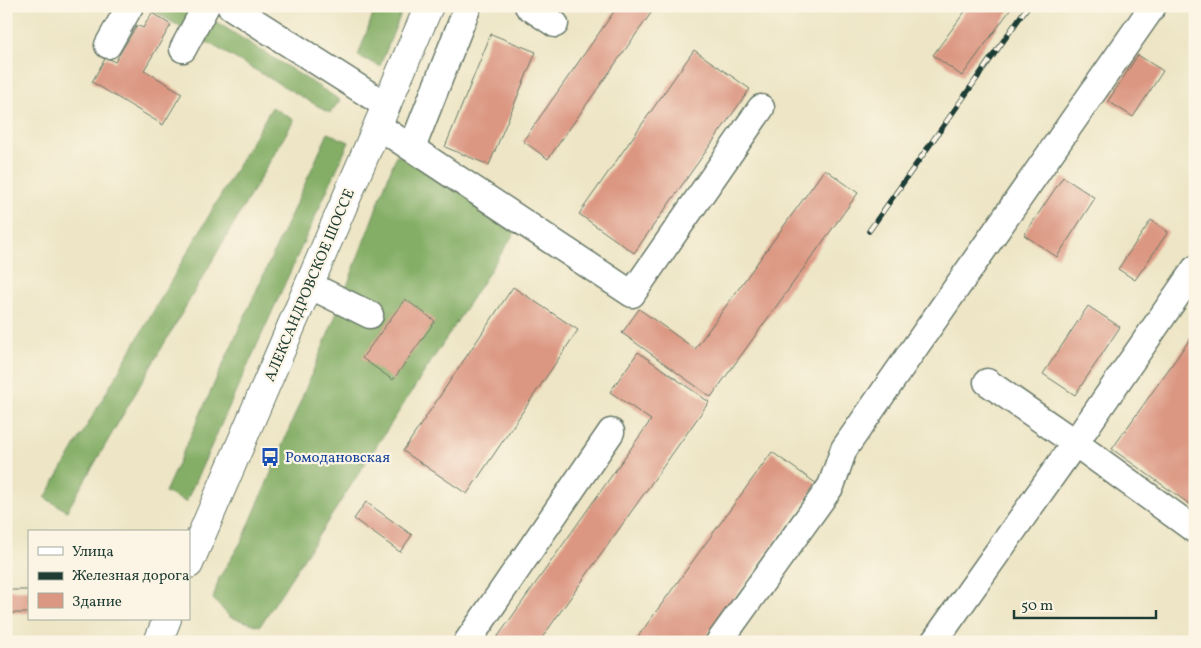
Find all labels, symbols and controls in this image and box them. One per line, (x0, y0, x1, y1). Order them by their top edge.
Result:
street label: АЛЕКСАНДРОВСКОЕ ШОССЕ (260, 186, 361, 385)
bus stop icon: Ромодановская (259, 446, 281, 468)
place label: Ромодановская (285, 448, 390, 469)
legend (28, 530, 190, 620)
text: Улица (72, 542, 114, 563)
text: Железная дорога (72, 566, 189, 587)
scale bar (1014, 588, 1156, 620)
text: Здание (72, 592, 122, 613)
text: 50 m (1021, 596, 1053, 617)

